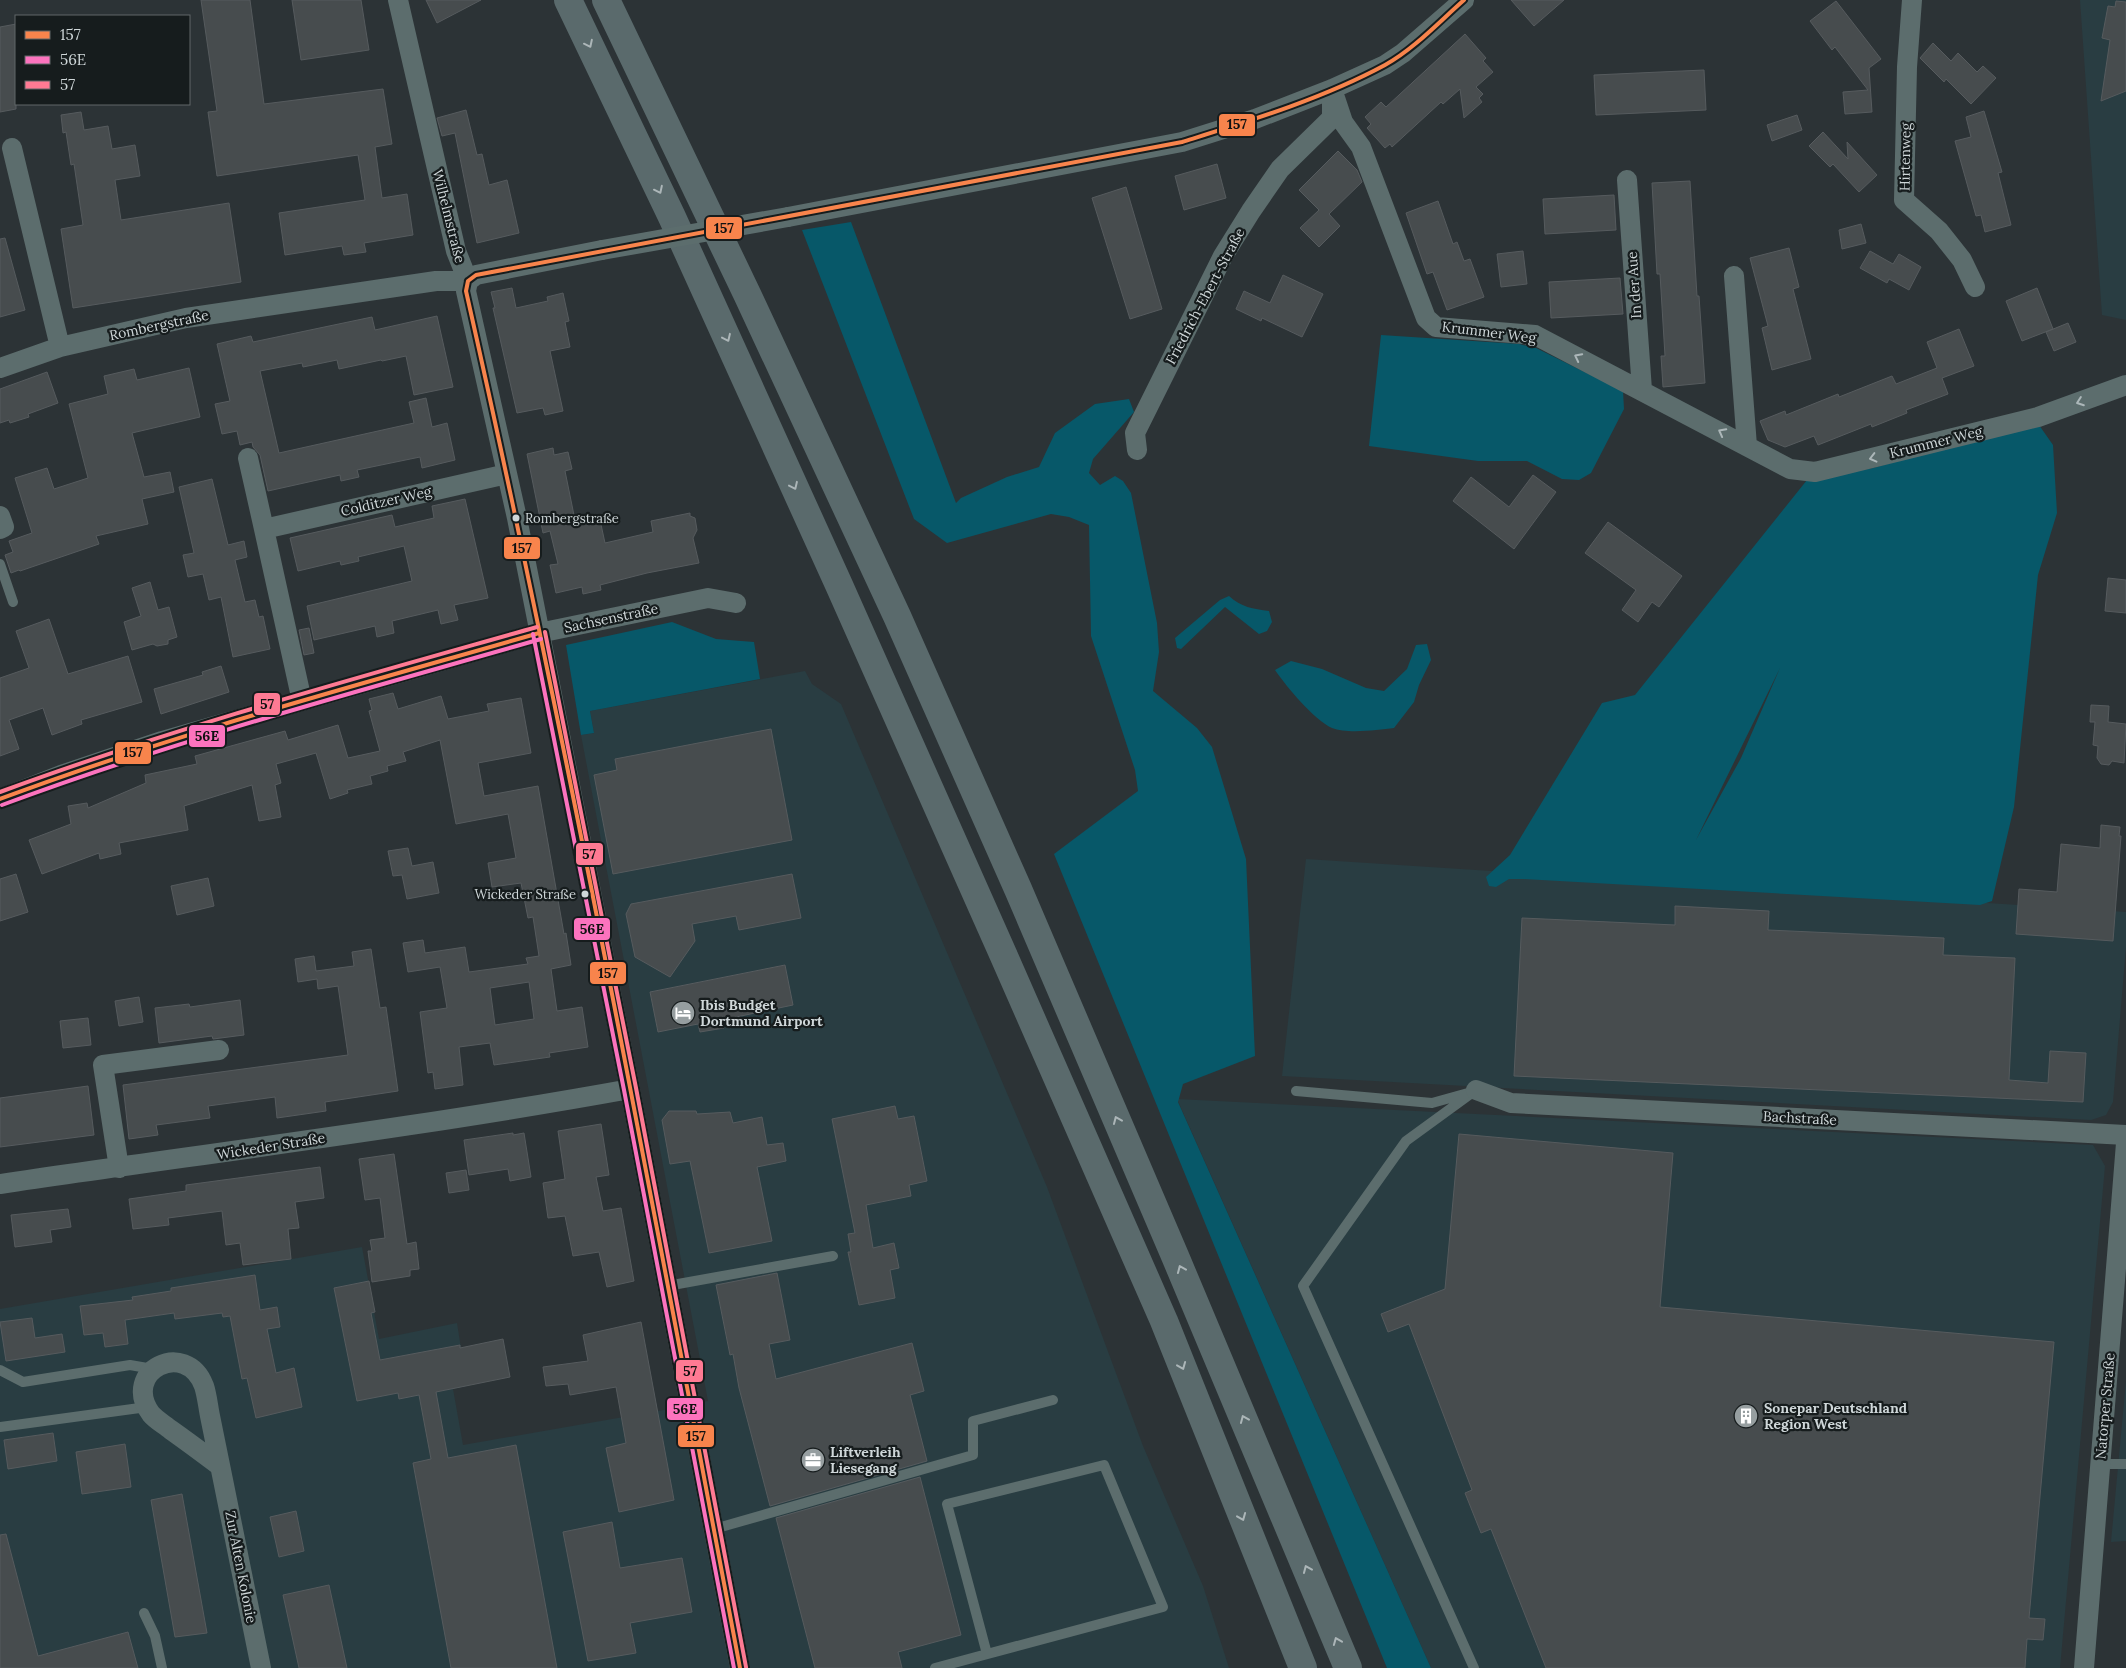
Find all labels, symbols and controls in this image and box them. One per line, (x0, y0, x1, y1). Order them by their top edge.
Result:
legend (15, 15, 190, 105)
text: 157 (60, 25, 81, 44)
one-way arrow (582, 39, 593, 48)
text: 56E (60, 50, 86, 69)
text: 57 (60, 75, 75, 94)
line badge: 157 (1218, 113, 1256, 137)
text: 157 (1227, 115, 1247, 133)
street label: Hirtenweg (1895, 122, 1915, 191)
street label: Wilhelmstraße (429, 167, 469, 265)
one-way arrow (653, 185, 663, 194)
line badge: 157 (705, 216, 743, 240)
text: 157 (714, 219, 734, 237)
street label: Friedrich-Ebert-Straße (1161, 224, 1249, 367)
street label: In der Aue (1623, 250, 1645, 319)
street label: Rombergstraße (108, 306, 211, 344)
street label: Krummer Weg (1441, 317, 1538, 347)
one-way arrow (720, 333, 731, 342)
one-way arrow (1574, 353, 1583, 363)
one-way arrow (2076, 396, 2085, 406)
street label: Krummer Weg (1888, 422, 1985, 462)
one-way arrow (1718, 428, 1727, 438)
one-way arrow (1869, 452, 1878, 463)
one-way arrow (788, 481, 799, 490)
street label: Colditzer Weg (339, 482, 433, 520)
place label: Rombergstraße (525, 510, 619, 527)
marker: Rombergstraße (511, 513, 521, 523)
line badge: 157 (503, 536, 541, 560)
text: 157 (512, 539, 532, 557)
street label: Sachsenstraße (562, 599, 660, 637)
line badge: 57 (253, 692, 281, 716)
text: 57 (260, 695, 274, 713)
line badge: 56E (188, 724, 226, 748)
text: 56E (195, 727, 219, 745)
line badge: 157 (114, 741, 152, 765)
text: 157 (123, 743, 143, 761)
line badge: 57 (575, 842, 604, 866)
text: 57 (582, 845, 596, 863)
place label: Wickeder Straße (474, 886, 576, 903)
marker: Wickeder Straße (580, 889, 590, 899)
line badge: 56E (573, 917, 611, 941)
text: 56E (580, 920, 604, 938)
line badge: 157 (589, 961, 627, 985)
text: 157 (598, 964, 618, 982)
place label: Ibis Budget Dortmund Airport (700, 996, 823, 1030)
hotel icon: Ibis Budget Dortmund Airport (670, 1000, 696, 1026)
street label: Bachstraße (1763, 1107, 1838, 1129)
one-way arrow (1113, 1116, 1123, 1125)
street label: Wickeder Straße (216, 1128, 327, 1163)
one-way arrow (1177, 1266, 1187, 1274)
street label: Natorper Straße (2091, 1352, 2119, 1460)
line badge: 57 (675, 1359, 704, 1383)
one-way arrow (1176, 1361, 1186, 1370)
text: 57 (683, 1362, 697, 1380)
line badge: 56E (666, 1397, 704, 1421)
place label: Sonepar Deutschland Region West (1764, 1399, 1907, 1433)
text: 56E (673, 1400, 697, 1418)
building icon: Sonepar Deutschland Region West (1733, 1403, 1759, 1429)
one-way arrow (1240, 1415, 1250, 1424)
line badge: 157 (677, 1424, 715, 1448)
text: 157 (686, 1427, 706, 1445)
place label: Liftverleih Liesegang (830, 1443, 901, 1477)
office icon: Liftverleih Liesegang (800, 1447, 826, 1473)
street label: Zur Alten Kolonie (221, 1509, 261, 1625)
one-way arrow (1236, 1512, 1246, 1521)
one-way arrow (1303, 1565, 1313, 1574)
one-way arrow (1333, 1637, 1343, 1646)

